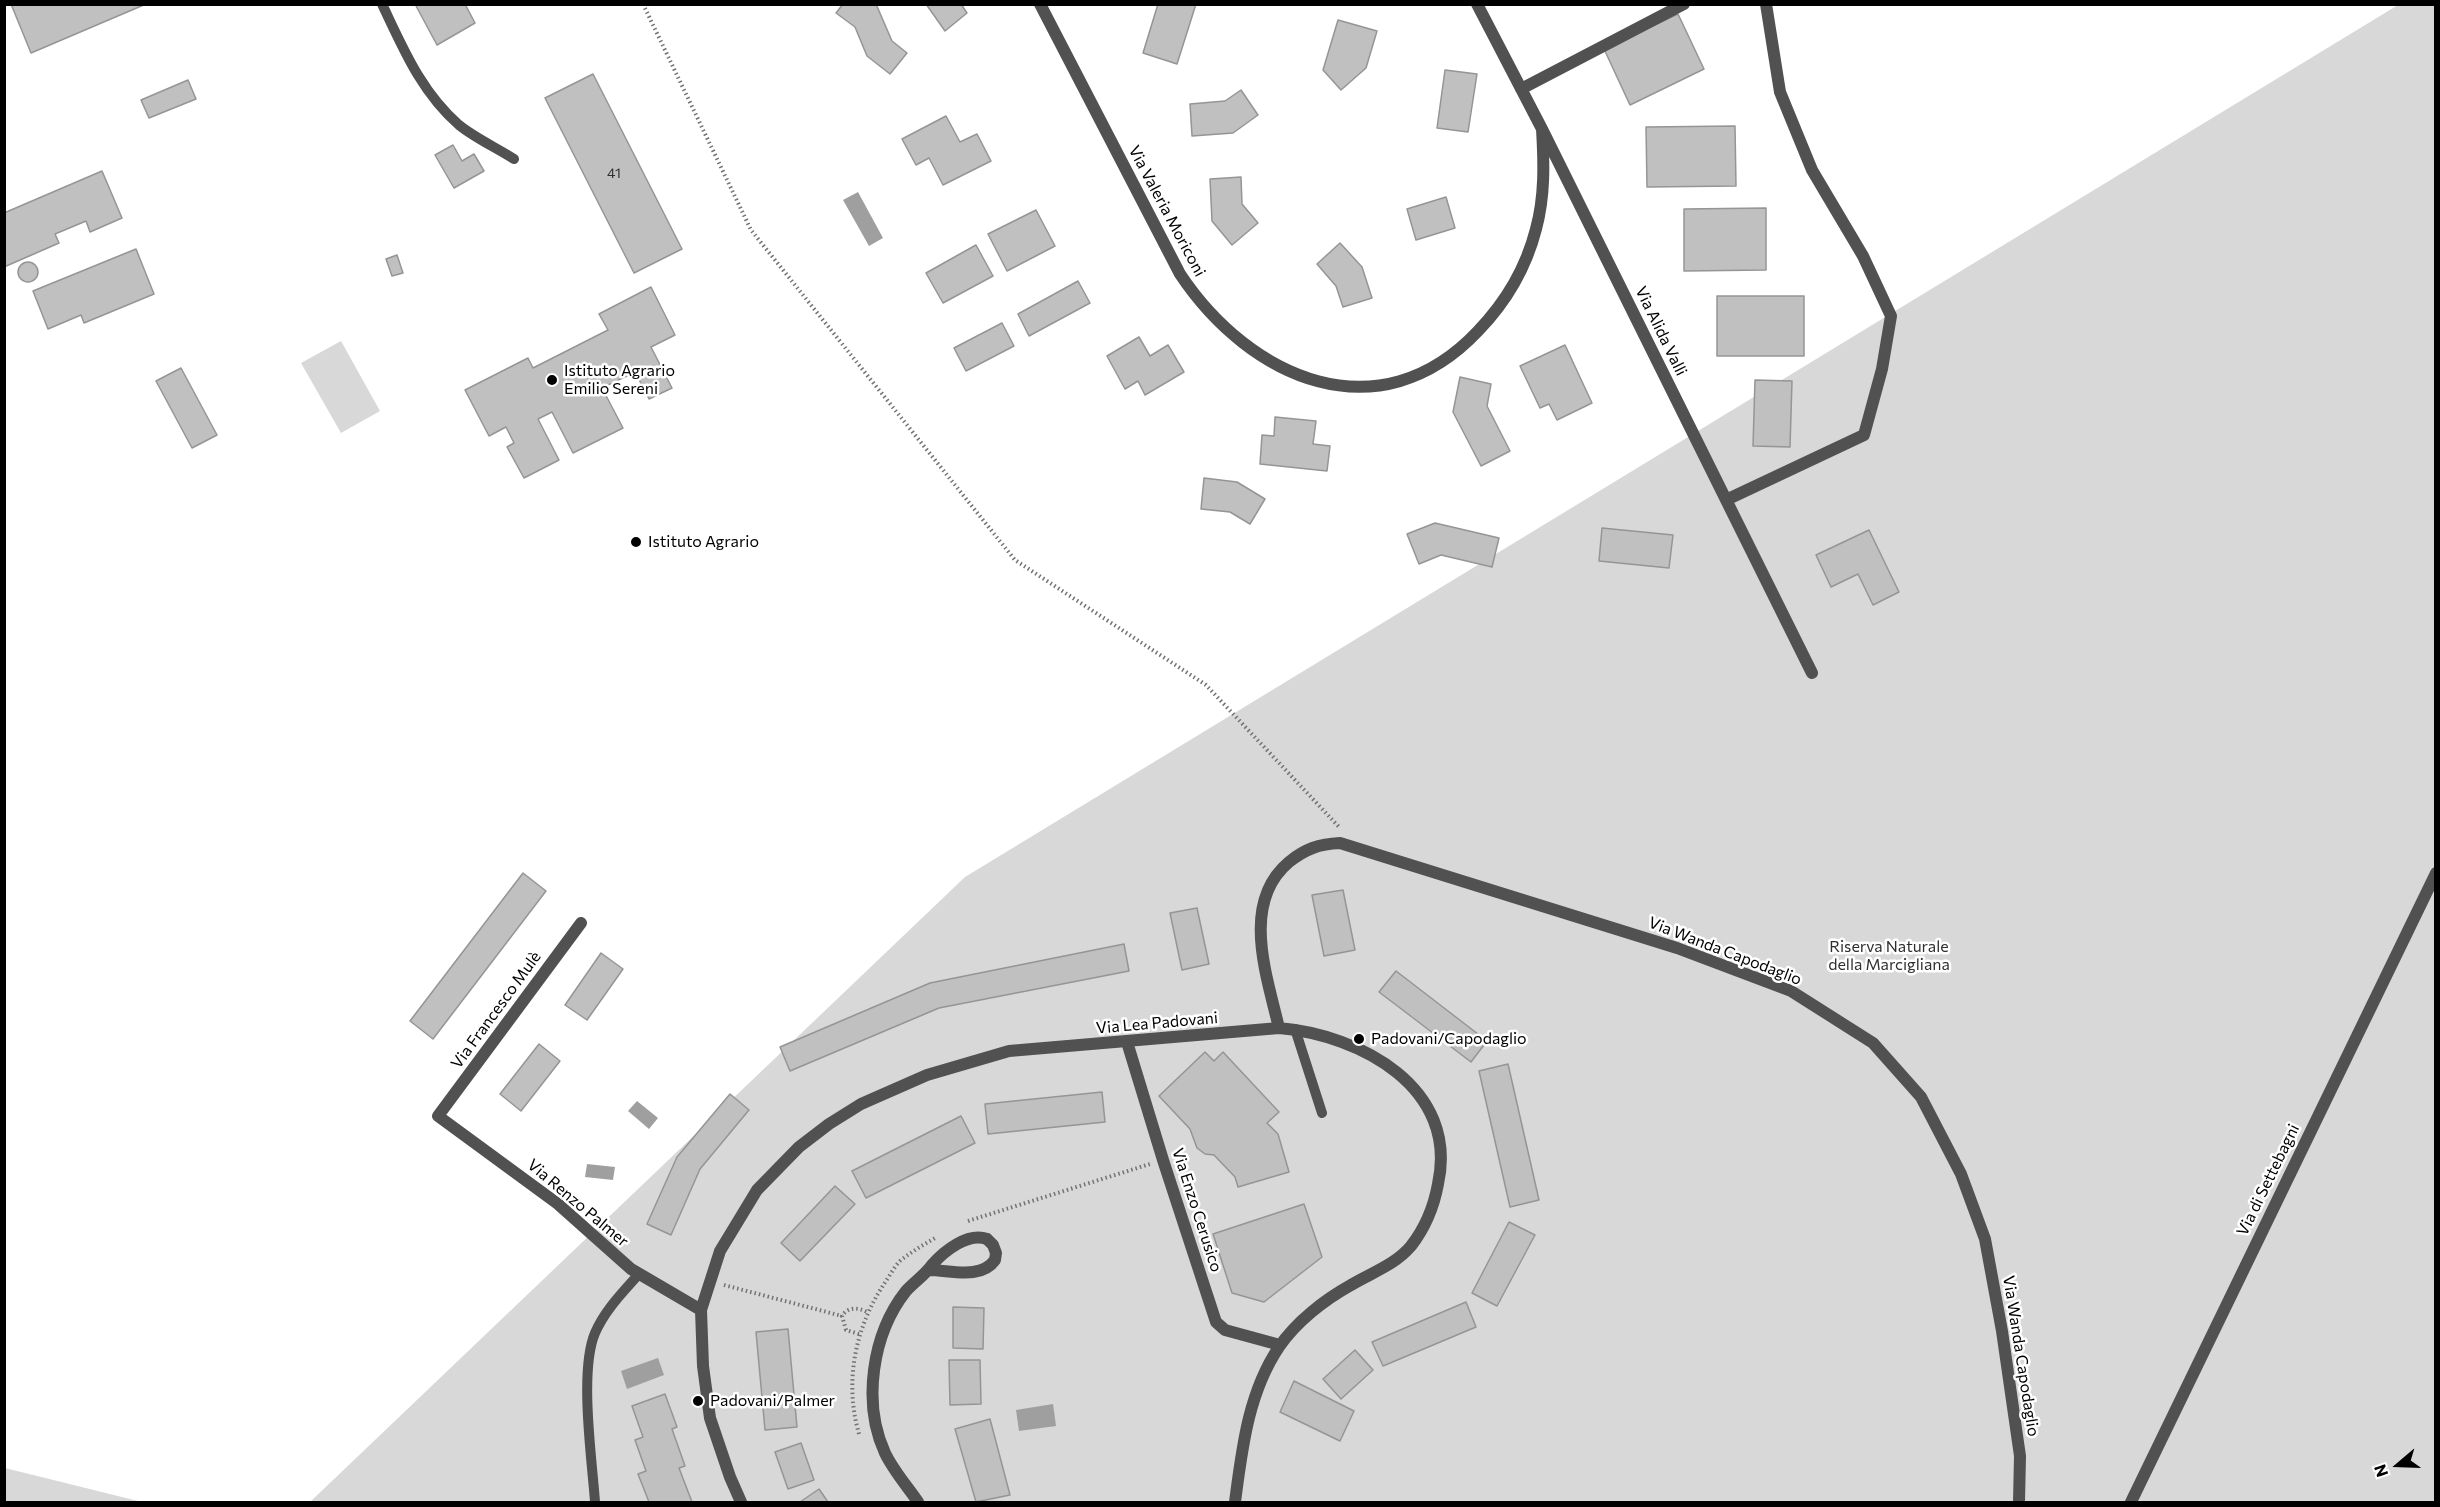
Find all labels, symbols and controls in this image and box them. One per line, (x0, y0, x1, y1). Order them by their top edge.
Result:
street label: Via Valeria Moriconi (1124, 142, 1210, 280)
house number: 41 (607, 165, 621, 181)
street label: Via Alida Valli (1631, 283, 1691, 379)
place label: Istituto Agrario Emilio Sereni (564, 361, 675, 399)
marker: Istituto Agrario Emilio Sereni (545, 373, 559, 387)
place label: Istituto Agrario (648, 532, 759, 552)
marker: Istituto Agrario (629, 535, 643, 549)
street label: Via Wanda Capodaglio (1646, 913, 1804, 989)
park label: Riserva Naturale della Marcigliana (1828, 937, 1950, 975)
street label: Via Francesco Mulè (447, 948, 545, 1072)
street label: Via Lea Padovani (1095, 1008, 1219, 1038)
place label: Padovani/Capodaglio (1371, 1029, 1527, 1049)
marker: Padovani/Capodaglio (1352, 1032, 1366, 1046)
street label: Via di Settebagni (2233, 1121, 2303, 1239)
street label: Via Enzo Cerusico (1168, 1146, 1226, 1274)
street label: Via Renzo Palmer (524, 1155, 632, 1251)
street label: Via Wanda Capodaglio (1999, 1274, 2043, 1438)
place label: Padovani/Palmer (710, 1391, 835, 1411)
marker: Padovani/Palmer (691, 1394, 705, 1408)
north arrow (2368, 1435, 2428, 1495)
text: N (2370, 1462, 2391, 1480)

